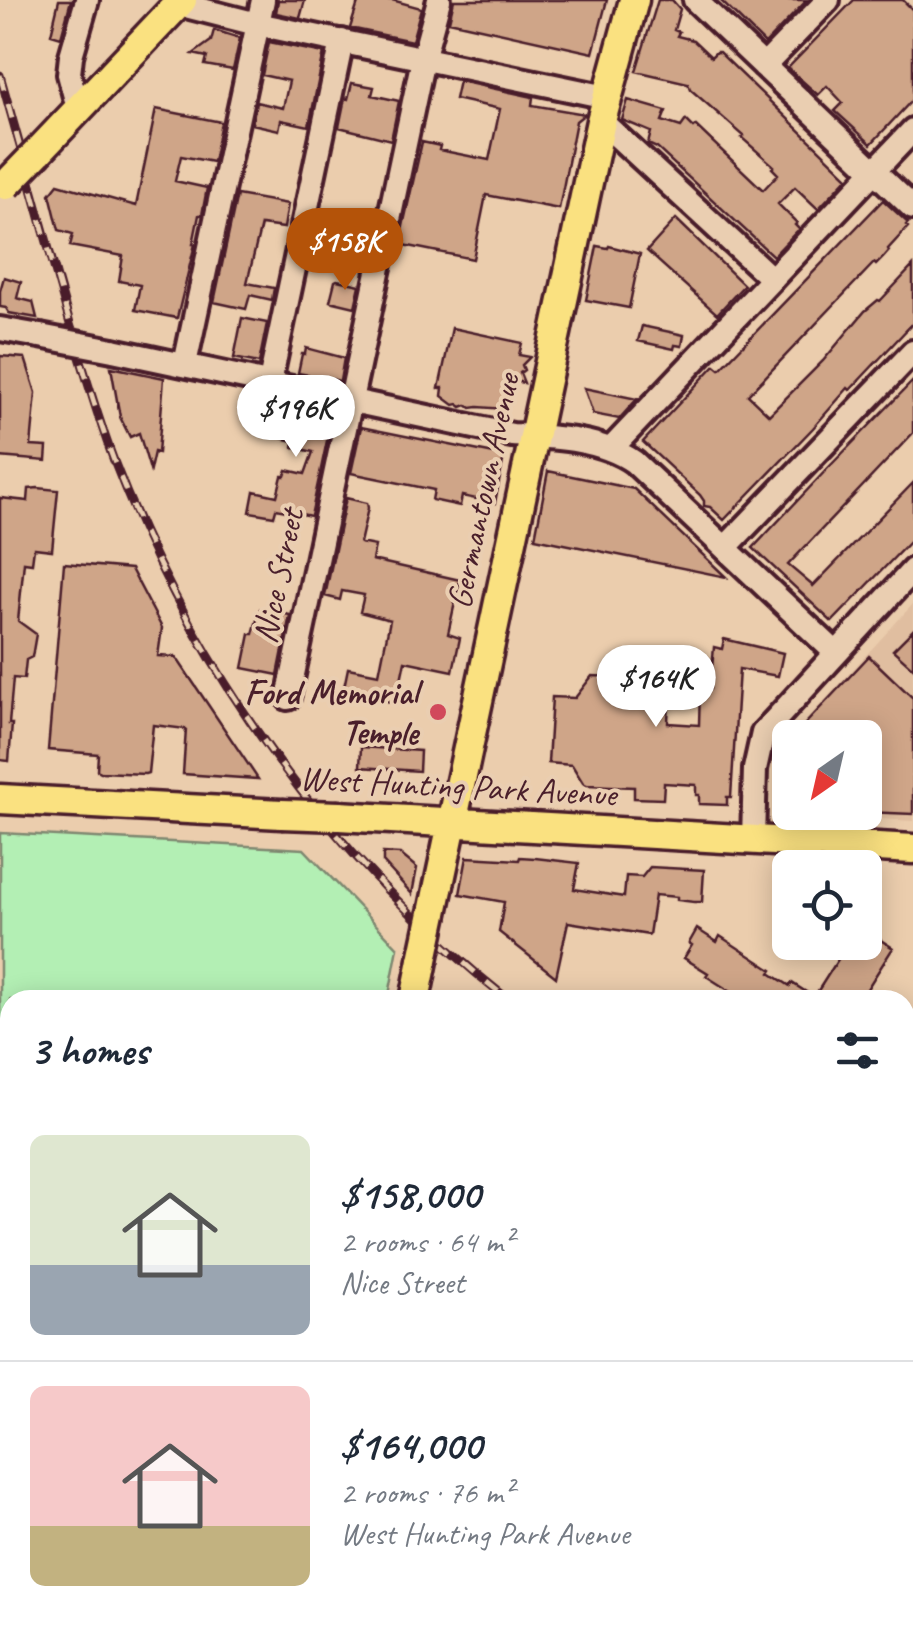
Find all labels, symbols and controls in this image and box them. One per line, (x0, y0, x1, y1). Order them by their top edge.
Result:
pin: $158K (275, 208, 415, 293)
text: $158K (308, 220, 382, 261)
street label: Germantown Avenue (436, 367, 530, 613)
pin: $196K (226, 375, 366, 460)
text: $196K (259, 387, 333, 428)
street label: Nice Street (242, 501, 315, 647)
pin: $164K (586, 645, 726, 730)
text: $164K (619, 657, 693, 698)
place label: Ford Memorial Temple (245, 670, 425, 755)
marker: Ford Memorial Temple (427, 701, 449, 723)
north arrow (772, 720, 882, 830)
map controls (772, 720, 882, 960)
street label: West Hunting Park Avenue (299, 755, 620, 817)
button: locate (772, 850, 882, 960)
icon: filters (830, 1023, 885, 1078)
text: 3 homes (30, 1024, 149, 1077)
text: $158,000 (340, 1168, 480, 1221)
icon: home (110, 1175, 230, 1295)
text: 2 rooms · 64 m² (340, 1221, 513, 1262)
text: Nice Street (340, 1262, 464, 1303)
text: $164,000 (340, 1419, 482, 1472)
icon: home (110, 1426, 230, 1546)
text: 2 rooms · 76 m² (340, 1472, 513, 1513)
text: West Hunting Park Avenue (340, 1513, 630, 1554)

